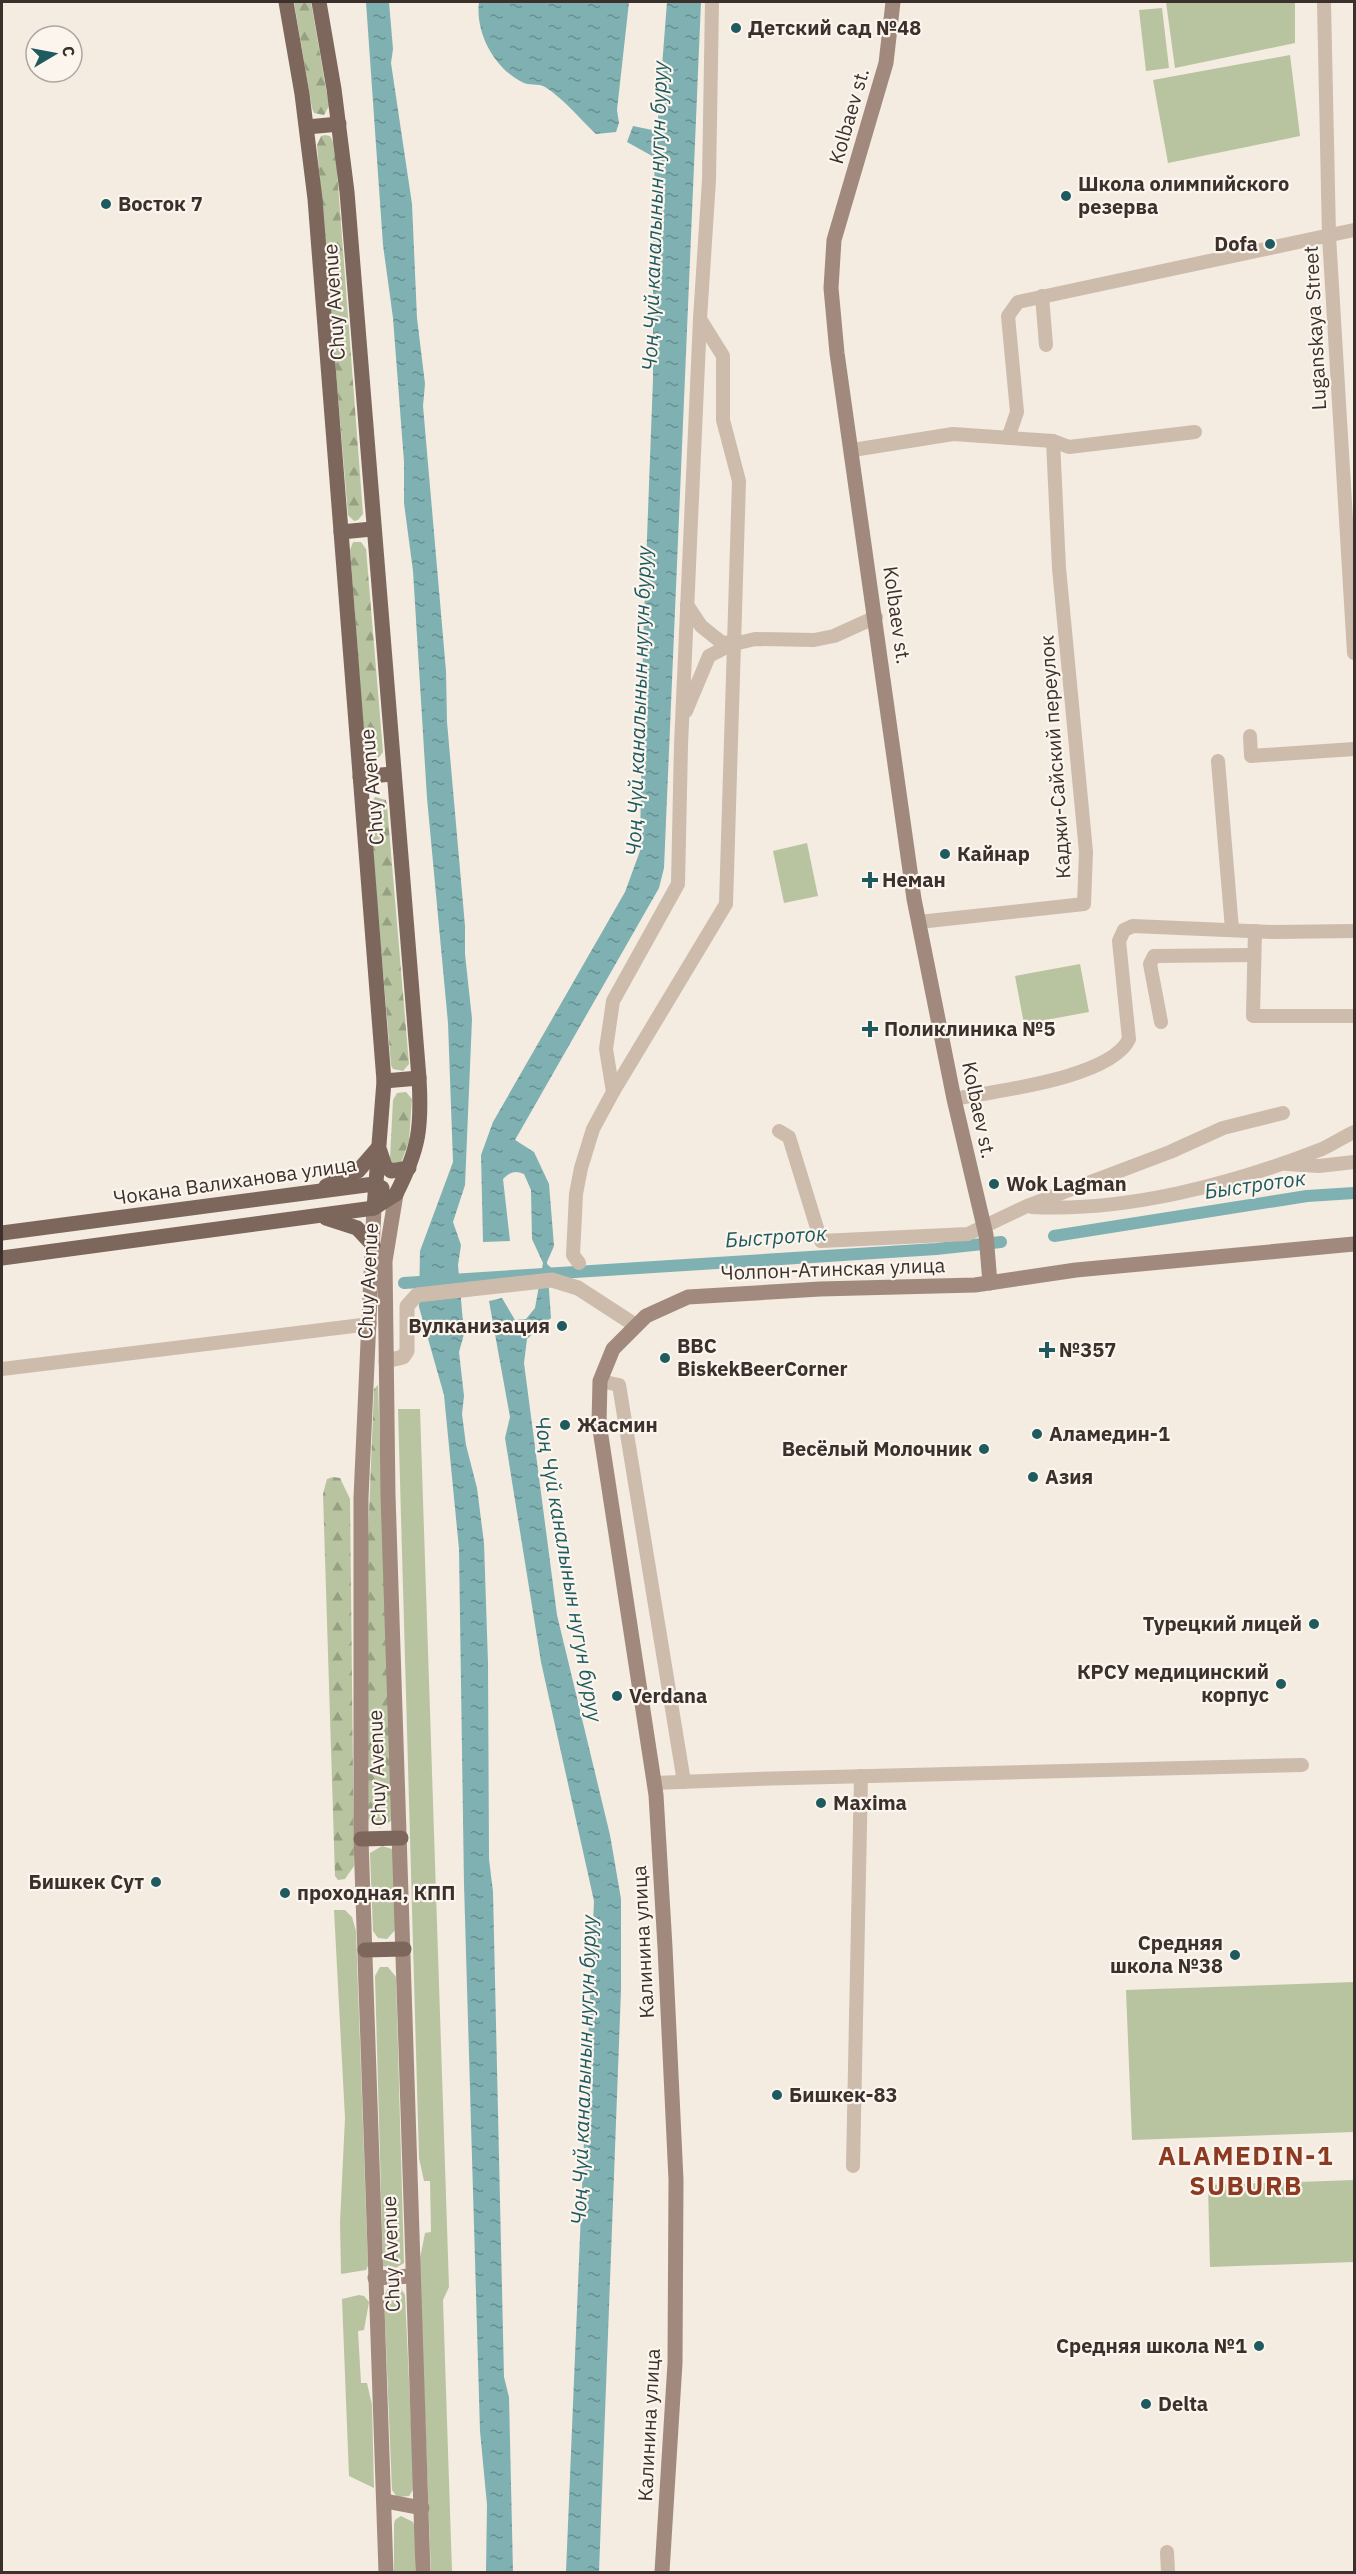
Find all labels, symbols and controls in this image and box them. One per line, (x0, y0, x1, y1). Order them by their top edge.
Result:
place label: Детский сад №48 (748, 14, 921, 41)
marker: Детский сад №48 (729, 21, 743, 35)
north arrow (24, 24, 84, 84)
text: С (58, 45, 80, 58)
water label: Чоң Чүй каналынын нугун буруу (635, 60, 673, 371)
street label: Kolbaev st. (822, 65, 875, 167)
place label: Школа олимпийского резерва (1078, 170, 1289, 220)
marker: Школа олимпийского резерва (1059, 189, 1073, 203)
place label: Восток 7 (118, 190, 203, 217)
marker: Восток 7 (99, 197, 113, 211)
place label: Dofa (1214, 230, 1258, 257)
marker: Dofa (1263, 237, 1277, 251)
street label: Chuy Avenue (316, 243, 351, 361)
street label: Luganskaya Street (1297, 245, 1332, 411)
water label: Чоң Чүй каналынын нугун буруу (619, 545, 657, 856)
street label: Kolbaev st. (877, 564, 918, 666)
street label: Каджи-Сайский переулок (1033, 634, 1076, 880)
street label: Chuy Avenue (353, 728, 390, 846)
place label: Кайнар (957, 840, 1030, 867)
marker: Кайнар (938, 847, 952, 861)
place label: Неман (882, 866, 946, 893)
marker: Неман (863, 873, 877, 887)
place label: Поликлиника №5 (884, 1015, 1055, 1042)
marker: Поликлиника №5 (861, 1020, 879, 1038)
street label: Kolbaev st. (956, 1059, 1003, 1161)
street label: Чокана Валиханова улица (112, 1150, 359, 1211)
water label: Быстроток (1202, 1163, 1308, 1205)
place label: Wok Lagman (1006, 1170, 1127, 1197)
marker: Wok Lagman (987, 1177, 1001, 1191)
water label: Быстроток (724, 1218, 829, 1254)
street label: Chuy Avenue (351, 1222, 384, 1340)
street label: Чолпон-Атинская улица (720, 1251, 946, 1286)
place label: Вулканизация (408, 1312, 550, 1339)
marker: Вулканизация (555, 1319, 569, 1333)
place label: BBC BiskekBeerCorner (677, 1332, 848, 1382)
place label: №357 (1059, 1336, 1116, 1363)
marker: №357 (1040, 1343, 1054, 1357)
marker: BBC BiskekBeerCorner (658, 1351, 672, 1365)
place label: Жасмин (577, 1411, 658, 1438)
water label: Чоң Чүй каналынын нугун буруу (528, 1414, 610, 1725)
marker: Жасмин (558, 1418, 572, 1432)
place label: Аламедин-1 (1049, 1420, 1170, 1447)
marker: Аламедин-1 (1030, 1427, 1044, 1441)
place label: Весёлый Молочник (782, 1435, 972, 1462)
marker: Весёлый Молочник (977, 1442, 991, 1456)
place label: Азия (1045, 1463, 1093, 1490)
marker: Азия (1026, 1470, 1040, 1484)
place label: Турецкий лицей (1143, 1610, 1302, 1637)
marker: Турецкий лицей (1307, 1617, 1321, 1631)
place label: КРСУ медицинский корпус (1077, 1658, 1269, 1708)
marker: КРСУ медицинский корпус (1274, 1677, 1288, 1691)
place label: Verdana (629, 1682, 707, 1709)
marker: Verdana (610, 1689, 624, 1703)
street label: Chuy Avenue (361, 1709, 392, 1827)
place label: Maxima (833, 1789, 907, 1816)
marker: Maxima (814, 1796, 828, 1810)
street label: Калинина улица (625, 1865, 660, 2019)
place label: Бишкек Сут (29, 1868, 144, 1895)
marker: Бишкек Сут (149, 1875, 163, 1889)
place label: проходная, КПП (297, 1879, 455, 1906)
marker: проходная, КПП (278, 1886, 292, 1900)
water label: Чоң Чүй каналынын нугун буруу (564, 1914, 602, 2225)
place label: Средняя школа №38 (1110, 1929, 1223, 1979)
marker: Средняя школа №38 (1228, 1948, 1242, 1962)
place label: Бишкек-83 (789, 2081, 897, 2108)
marker: Бишкек-83 (770, 2088, 784, 2102)
district label: ALAMEDIN-1 SUBURB (1158, 2138, 1334, 2202)
street label: Chuy Avenue (375, 2195, 406, 2313)
place label: Средняя школа №1 (1056, 2332, 1247, 2359)
marker: Средняя школа №1 (1252, 2339, 1266, 2353)
street label: Калинина улица (631, 2347, 666, 2502)
place label: Delta (1158, 2390, 1208, 2417)
marker: Delta (1139, 2397, 1153, 2411)

